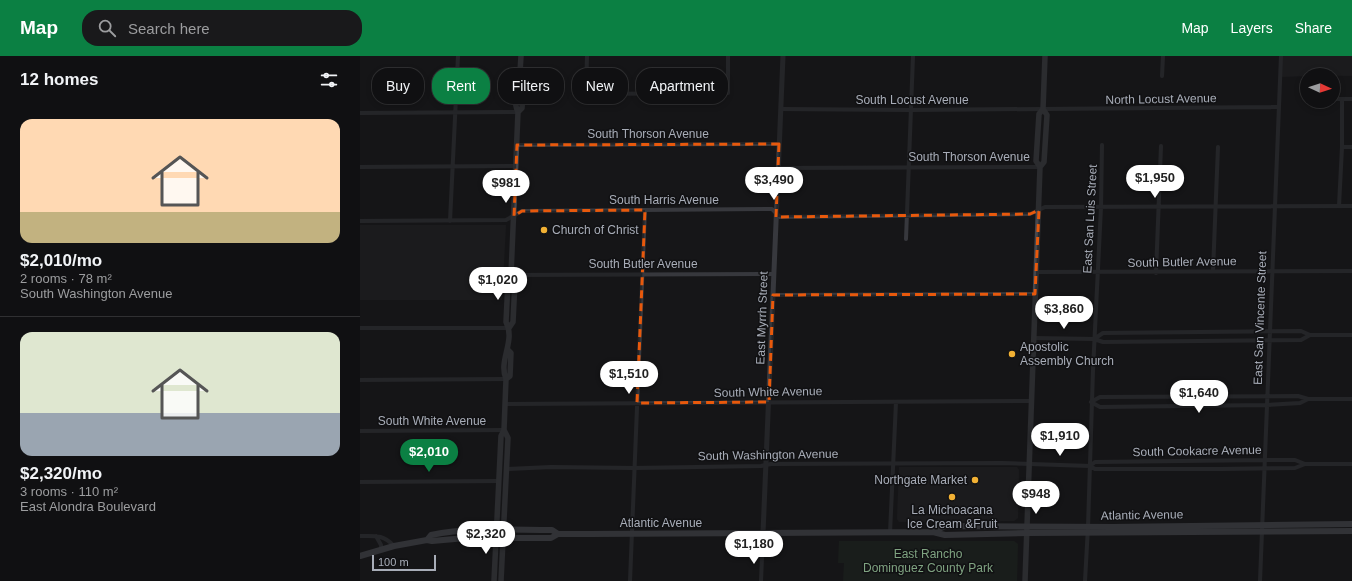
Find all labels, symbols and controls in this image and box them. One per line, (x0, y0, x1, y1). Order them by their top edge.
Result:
search box (82, 10, 362, 46)
text: Map (20, 17, 58, 38)
icon: search (96, 17, 118, 39)
text: Search here (128, 20, 210, 37)
text: Map (1181, 20, 1209, 36)
text: Layers (1231, 20, 1273, 36)
text: Share (1295, 20, 1332, 36)
chip: Buy (372, 68, 424, 104)
chip: Rent (432, 68, 490, 104)
chip: Filters (498, 68, 564, 104)
chip: New (572, 68, 628, 104)
chip: Apartment (636, 68, 728, 104)
north arrow (1300, 68, 1340, 108)
map controls (1300, 68, 1340, 108)
icon: filters (318, 69, 340, 91)
text: 12 homes (20, 70, 98, 89)
street label: North Locust Avenue (1105, 91, 1217, 107)
street label: South Locust Avenue (855, 93, 969, 107)
street label: South Thorson Avenue (587, 127, 709, 141)
icon: home (144, 145, 216, 217)
street label: South Thorson Avenue (908, 150, 1030, 164)
street label: East San Luis Street (1080, 163, 1100, 274)
pin: $1,950 (1122, 165, 1188, 199)
pin: $3,490 (741, 167, 807, 201)
pin: $981 (482, 170, 530, 204)
text: $1,950 (1135, 170, 1175, 185)
text: $3,490 (754, 172, 794, 187)
text: $981 (492, 175, 520, 190)
street label: South Harris Avenue (609, 193, 719, 207)
place label: Church of Christ (552, 223, 639, 237)
marker: Church of Christ (539, 225, 549, 235)
street label: East San Vincente Street (1251, 250, 1269, 385)
text: $2,010/mo (20, 251, 102, 270)
street label: South Butler Avenue (1127, 254, 1237, 270)
street label: South Butler Avenue (588, 257, 698, 271)
pin: $1,020 (465, 267, 531, 301)
street label: East Myrrh Street (753, 270, 771, 365)
text: 2 rooms · 78 m² (20, 271, 112, 286)
text: $1,020 (478, 272, 518, 287)
text: South Washington Avenue (20, 286, 173, 301)
pin: $3,860 (1031, 296, 1097, 330)
text: $3,860 (1044, 301, 1084, 316)
place label: Apostolic Assembly Church (1020, 340, 1114, 368)
marker: Apostolic Assembly Church (1007, 349, 1017, 359)
icon: home (144, 358, 216, 430)
pin: $1,510 (596, 361, 662, 395)
text: $1,510 (609, 366, 649, 381)
pin: $1,640 (1166, 380, 1232, 414)
street label: South White Avenue (714, 384, 823, 400)
text: $1,640 (1179, 385, 1219, 400)
street label: South White Avenue (378, 414, 487, 428)
pin: $1,910 (1027, 423, 1093, 457)
text: $1,910 (1040, 428, 1080, 443)
pin: $2,010 (396, 439, 462, 473)
street label: South Cookacre Avenue (1132, 443, 1262, 459)
text: $2,010 (409, 444, 449, 459)
street label: South Washington Avenue (697, 447, 839, 463)
text: $2,320/mo (20, 464, 102, 483)
place label: Northgate Market (874, 473, 968, 487)
marker: Northgate Market (970, 475, 980, 485)
pin: $948 (1012, 481, 1060, 515)
text: 3 rooms · 110 m² (20, 484, 118, 499)
text: $948 (1022, 486, 1050, 501)
marker: La Michoacana Ice Cream &Fruit (947, 492, 957, 502)
text: East Alondra Boulevard (20, 499, 156, 514)
place label: La Michoacana Ice Cream &Fruit (907, 503, 998, 531)
street label: Atlantic Avenue (1101, 507, 1184, 523)
street label: Atlantic Avenue (620, 516, 703, 530)
pin: $2,320 (453, 521, 519, 555)
text: $2,320 (466, 526, 506, 541)
pin: $1,180 (721, 531, 787, 565)
text: $1,180 (734, 536, 774, 551)
park label: East Rancho Dominguez County Park (863, 547, 994, 575)
scale bar (372, 553, 436, 572)
text: 100 m (378, 556, 409, 568)

